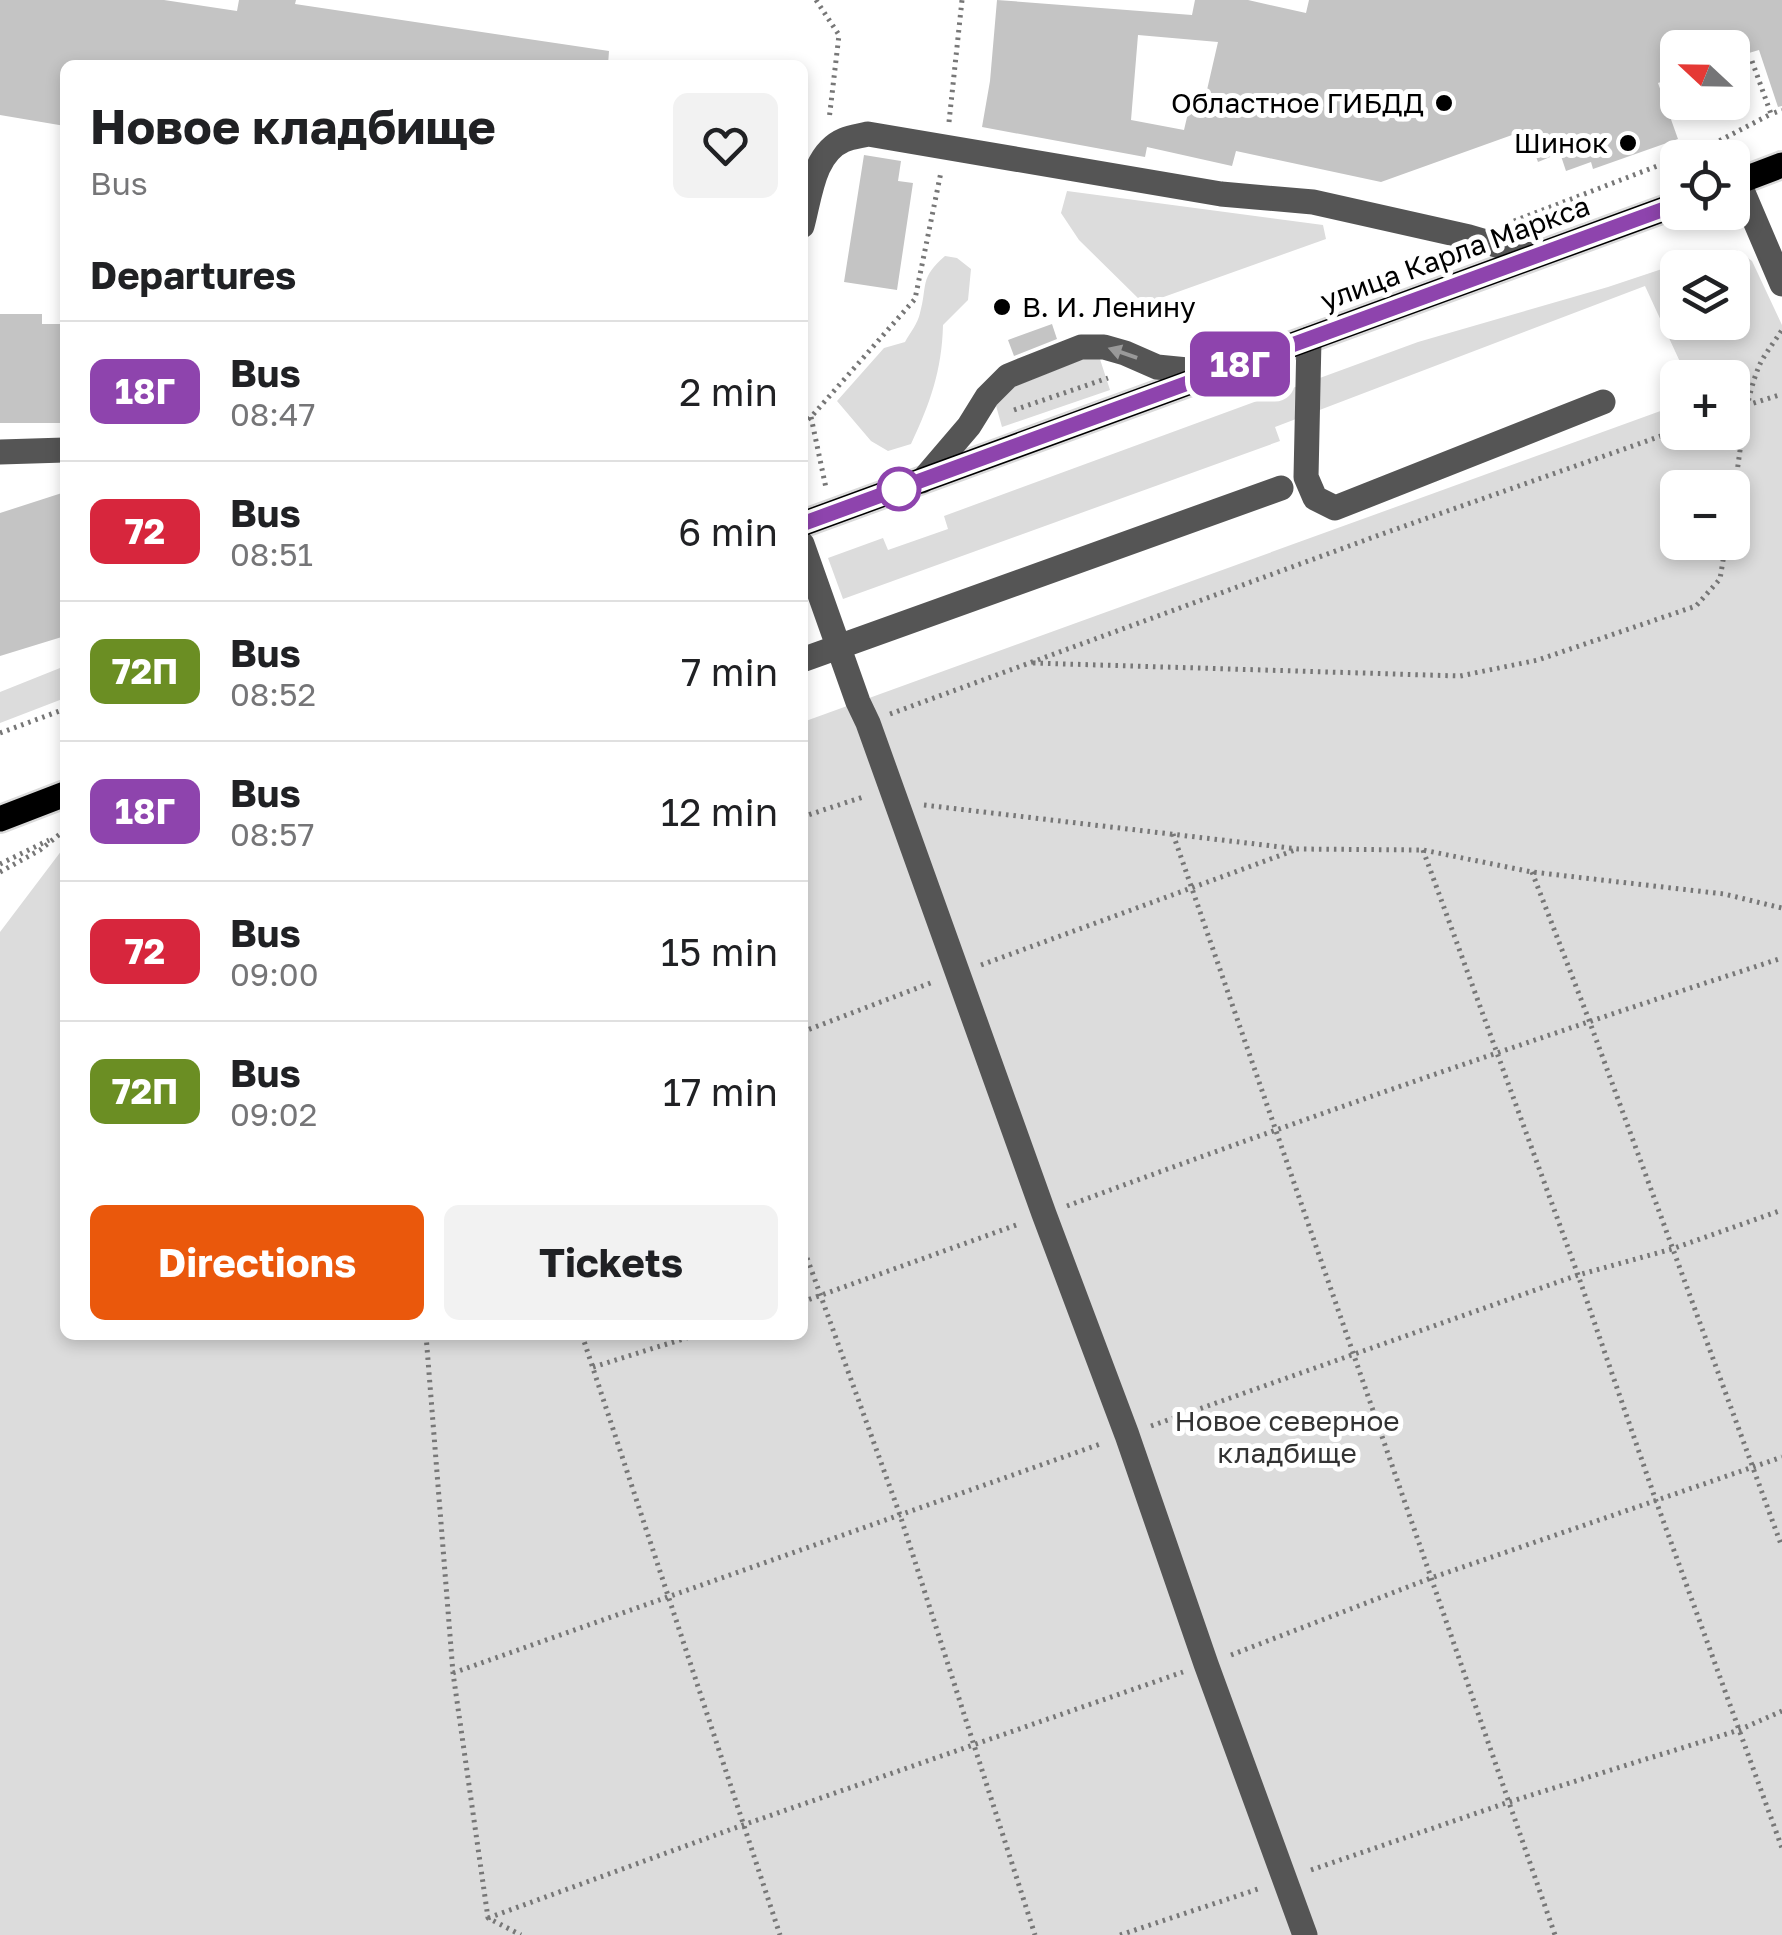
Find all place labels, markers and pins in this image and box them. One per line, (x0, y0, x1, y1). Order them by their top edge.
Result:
place label: Областное ГИБДД (1171, 86, 1424, 119)
marker: Областное ГИБДД (1433, 92, 1455, 114)
place label: Шинок (1514, 126, 1608, 159)
marker: Шинок (1617, 132, 1639, 154)
place label: В. И. Ленину (1022, 290, 1196, 323)
marker: В. И. Ленину (991, 296, 1013, 318)
unlabelled marker (878, 468, 920, 510)

